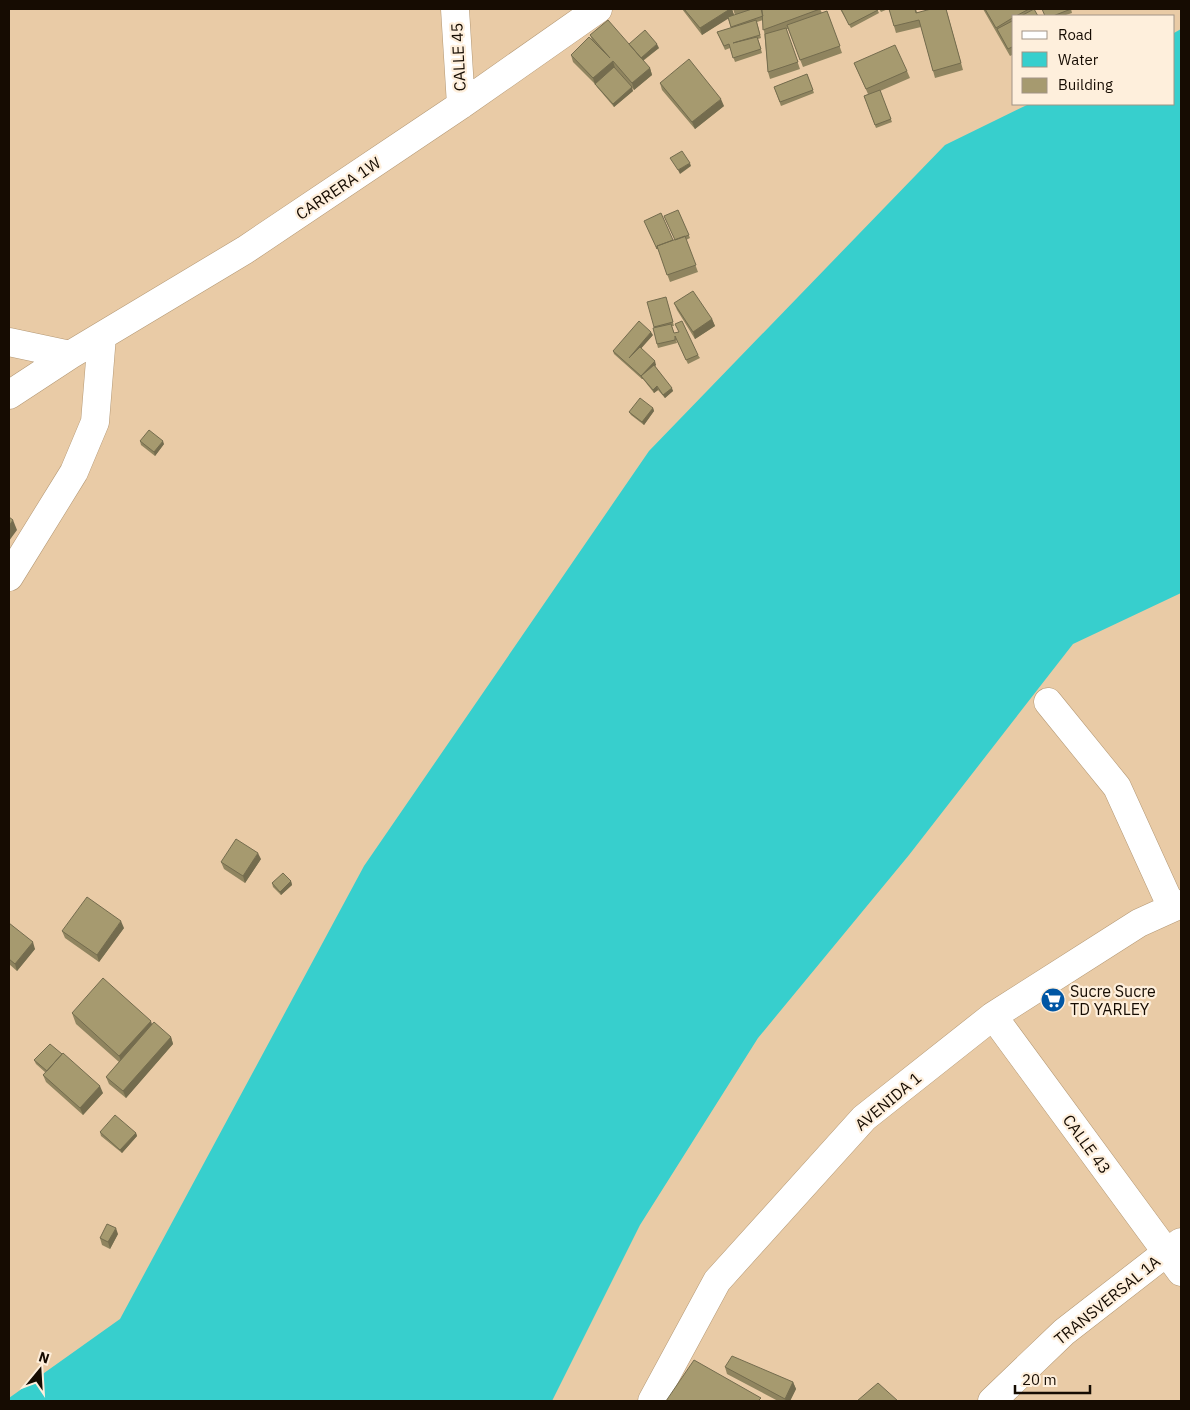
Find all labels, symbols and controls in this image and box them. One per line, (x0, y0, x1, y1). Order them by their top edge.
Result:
legend (1012, 15, 1175, 105)
street label: CALLE 45 (446, 22, 470, 92)
text: Road (1058, 25, 1093, 44)
text: Water (1058, 50, 1099, 69)
text: Building (1058, 75, 1113, 94)
street label: CARRERA 1W (292, 152, 384, 224)
place label: Sucre Sucre TD YARLEY (1070, 981, 1156, 1019)
supermarket icon: Sucre Sucre TD YARLEY (1040, 987, 1066, 1013)
street label: AVENIDA 1 (851, 1067, 925, 1135)
street label: CALLE 43 (1059, 1110, 1115, 1178)
street label: TRANSVERSAL 1A (1050, 1251, 1164, 1349)
north arrow (15, 1345, 65, 1395)
text: N (36, 1348, 52, 1368)
scale bar (1015, 1362, 1090, 1394)
text: 20 m (1022, 1370, 1057, 1389)

